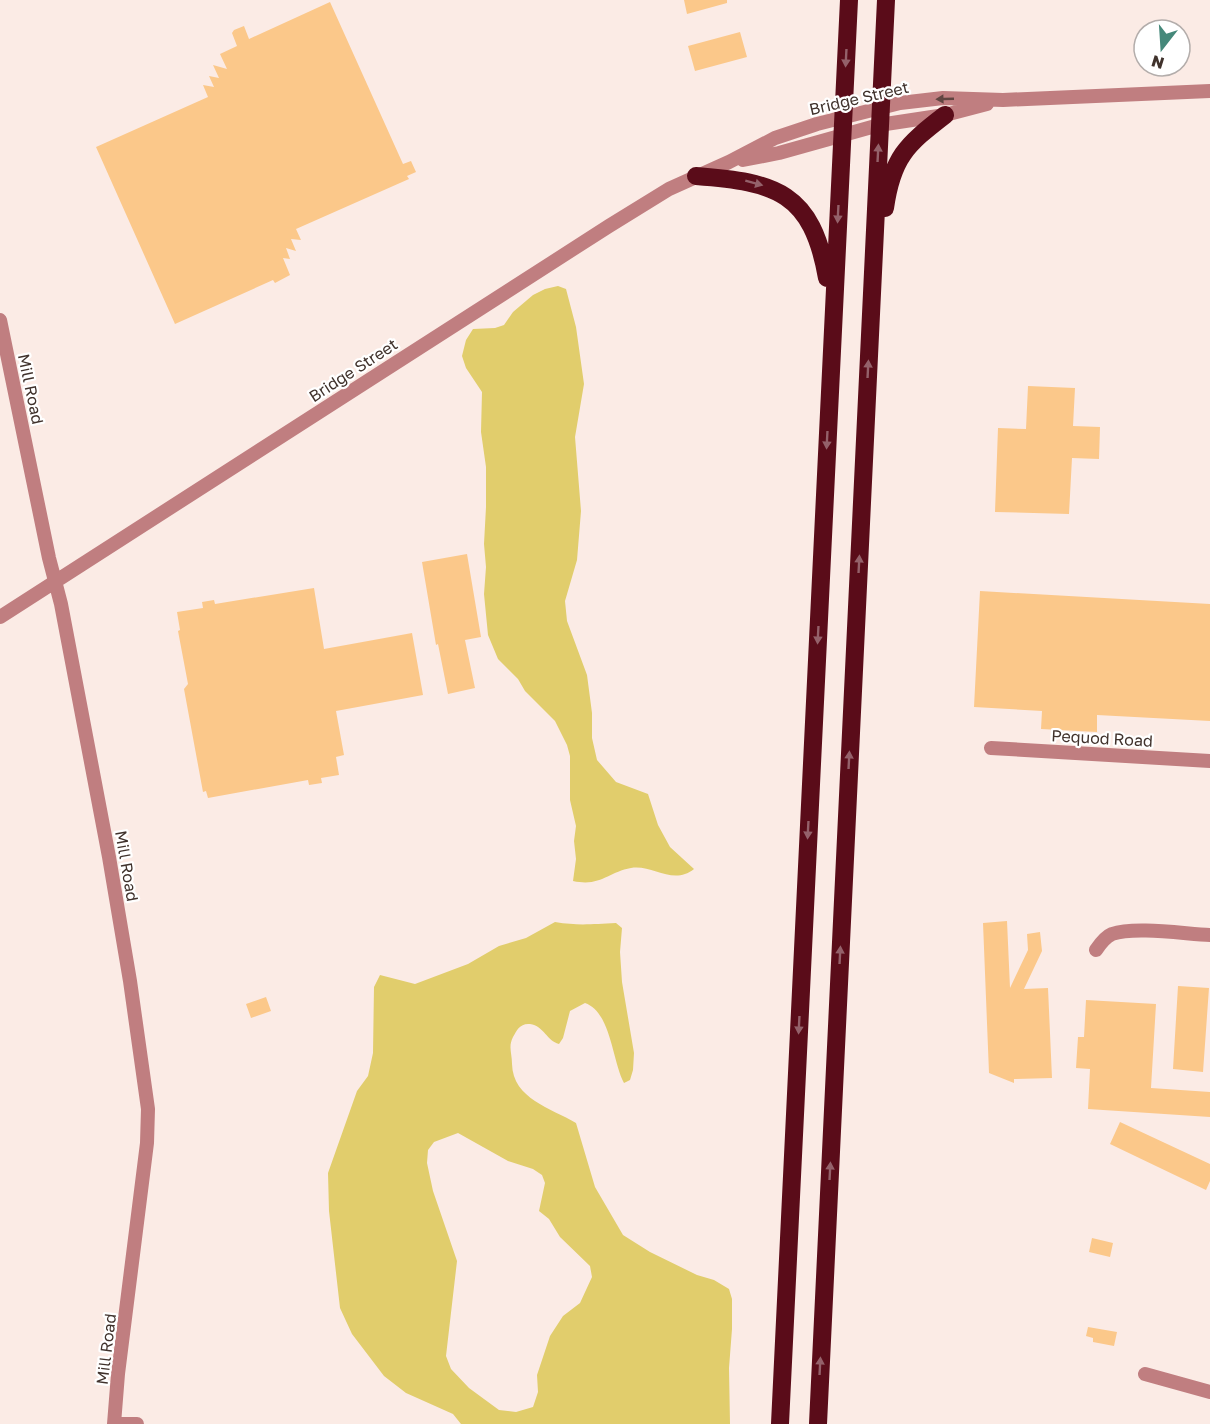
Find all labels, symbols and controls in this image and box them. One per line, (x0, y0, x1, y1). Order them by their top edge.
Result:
north arrow (1132, 18, 1192, 78)
one-way arrow (841, 49, 850, 68)
text: N (1149, 51, 1166, 74)
street label: Bridge Street (807, 77, 911, 119)
one-way arrow (935, 94, 954, 103)
one-way arrow (873, 144, 882, 163)
one-way arrow (745, 179, 763, 188)
one-way arrow (834, 204, 843, 223)
street label: Bridge Street (305, 334, 401, 406)
street label: Mill Road (14, 352, 48, 426)
one-way arrow (863, 360, 872, 379)
one-way arrow (822, 431, 831, 450)
one-way arrow (854, 554, 863, 573)
one-way arrow (813, 626, 822, 645)
street label: Pequod Road (1051, 725, 1153, 751)
one-way arrow (845, 751, 854, 770)
one-way arrow (804, 820, 813, 839)
street label: Mill Road (111, 829, 143, 903)
one-way arrow (835, 946, 844, 965)
one-way arrow (795, 1015, 804, 1034)
one-way arrow (825, 1161, 834, 1180)
street label: Mill Road (92, 1312, 120, 1386)
one-way arrow (816, 1356, 825, 1375)

